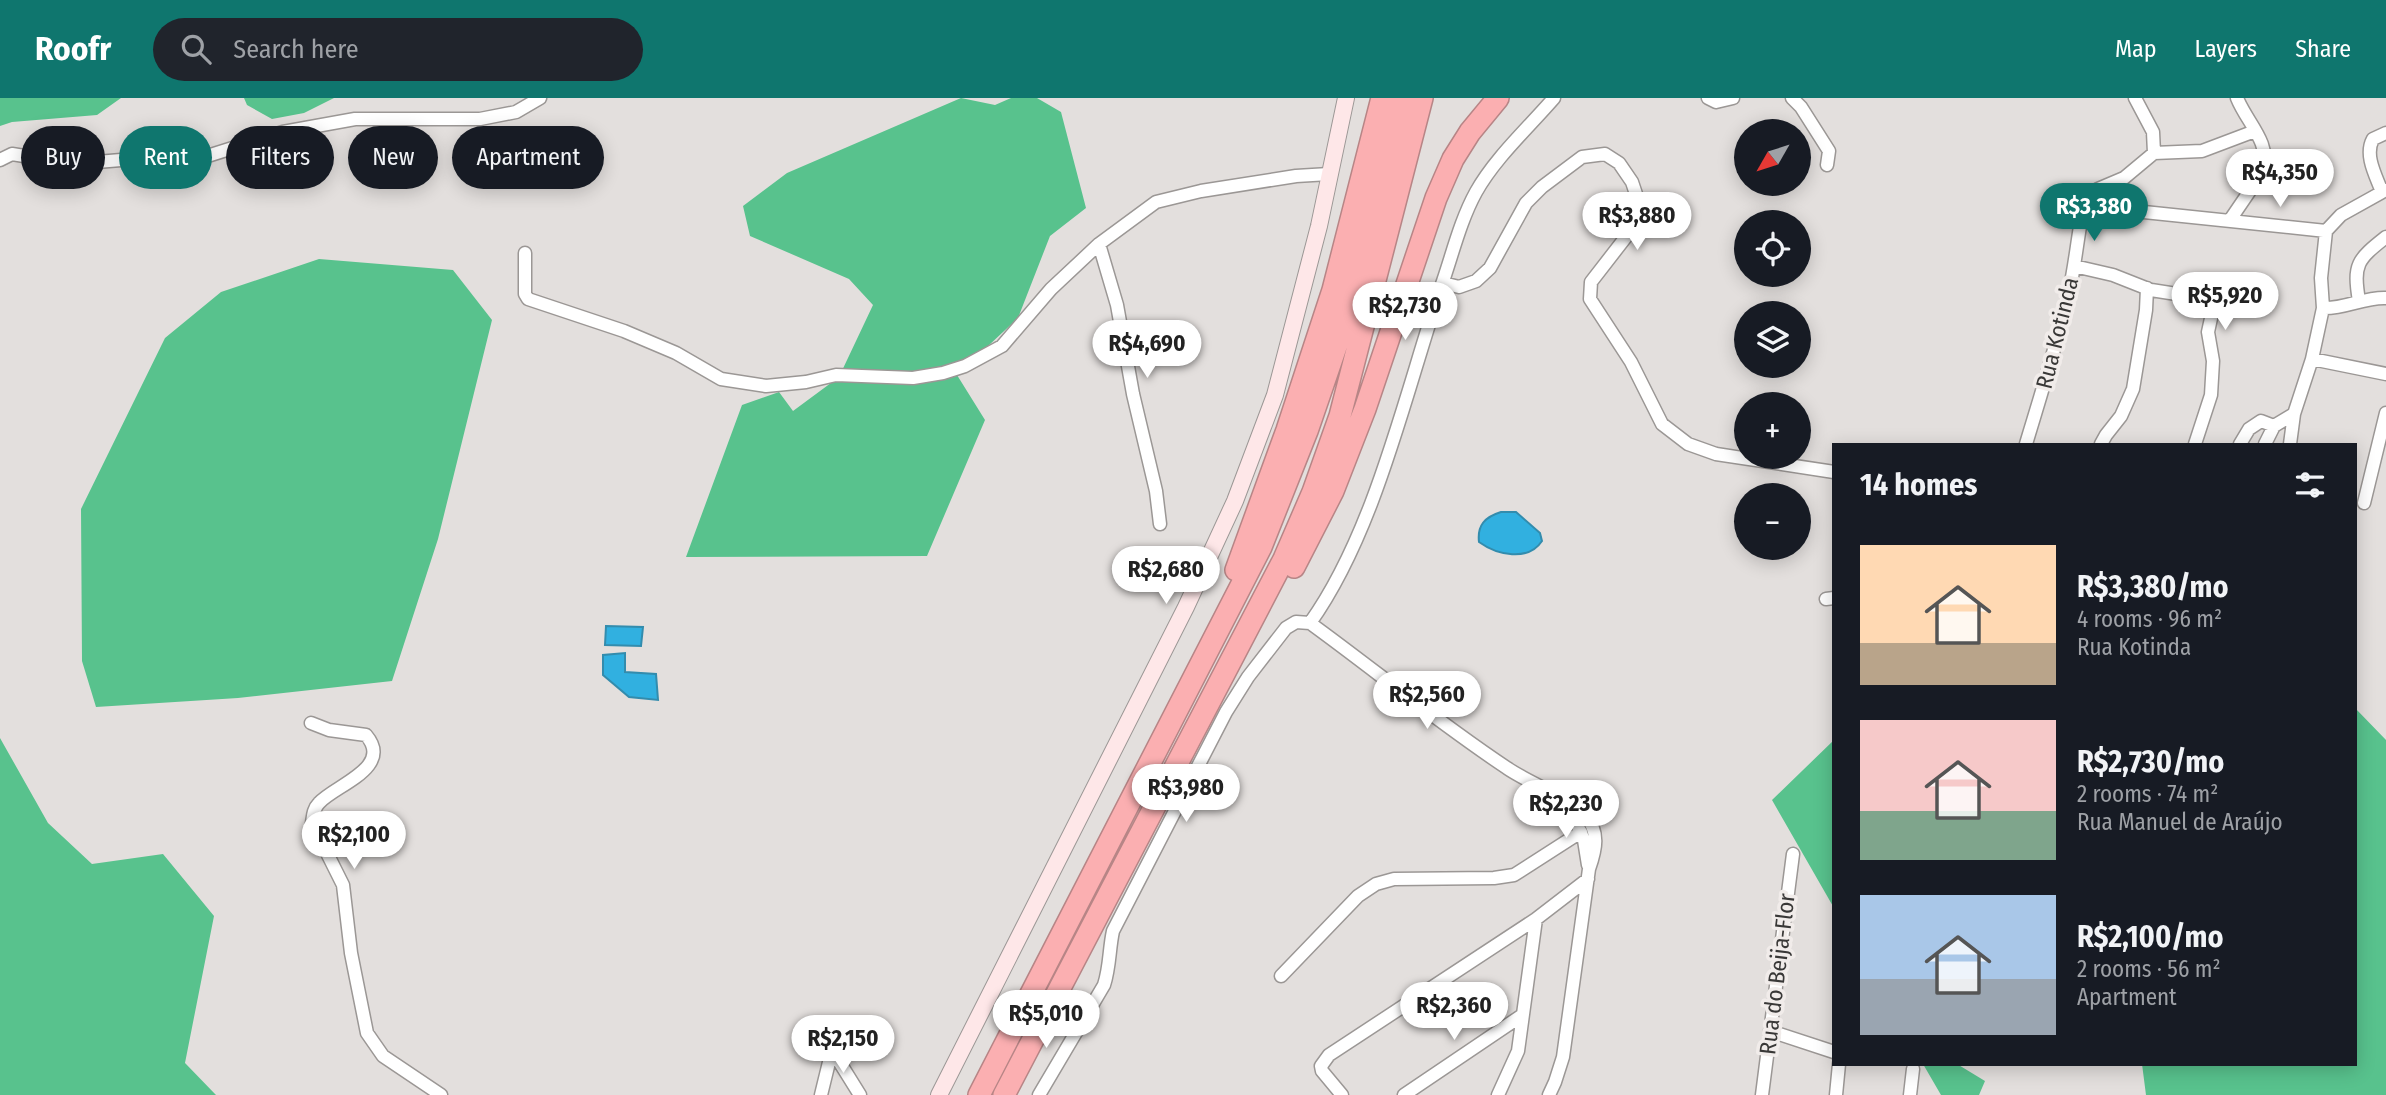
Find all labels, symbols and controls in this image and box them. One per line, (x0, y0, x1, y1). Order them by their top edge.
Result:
search box (153, 18, 643, 81)
text: Roofr (35, 29, 111, 69)
icon: search (177, 30, 215, 68)
text: Search here (233, 34, 359, 65)
text: Map (2115, 35, 2157, 63)
text: Layers (2195, 35, 2257, 63)
text: Share (2295, 35, 2351, 63)
north arrow (1734, 119, 1811, 196)
map controls (1734, 119, 1811, 560)
chip: Buy (21, 126, 105, 189)
chip: Rent (119, 126, 212, 189)
chip: Filters (226, 126, 334, 189)
chip: New (348, 126, 438, 189)
chip: Apartment (452, 126, 604, 189)
pin: R$4,350 (2215, 150, 2345, 209)
text: R$4,350 (2242, 158, 2318, 186)
pin: R$3,380 (2029, 184, 2159, 243)
pin: R$3,880 (1572, 192, 1702, 252)
text: R$3,380 (2056, 192, 2132, 220)
text: R$3,880 (1598, 201, 1676, 229)
button: locate (1734, 210, 1811, 287)
pin: R$5,920 (2160, 272, 2290, 332)
street label: Rua Kotinda (2030, 274, 2084, 392)
text: R$5,920 (2188, 281, 2262, 309)
pin: R$2,730 (1340, 282, 1470, 342)
text: R$2,730 (1369, 291, 1441, 319)
button: layers (1734, 301, 1811, 378)
pin: R$4,690 (1082, 320, 1212, 380)
text: R$4,690 (1108, 329, 1186, 357)
button: + (1734, 392, 1811, 469)
icon: filters (2291, 466, 2329, 504)
text: 14 homes (1860, 467, 1977, 503)
button: − (1734, 483, 1811, 560)
pin: R$2,680 (1101, 546, 1231, 606)
text: R$2,680 (1128, 555, 1204, 583)
text: R$3,380/mo (2077, 569, 2228, 605)
icon: home (1916, 573, 2000, 657)
text: 4 rooms · 96 m² (2077, 605, 2222, 633)
text: Rua Kotinda (2077, 633, 2191, 661)
pin: R$2,560 (1362, 672, 1492, 731)
text: R$2,560 (1389, 680, 1465, 708)
text: R$2,730/mo (2077, 744, 2224, 780)
icon: home (1916, 748, 2000, 832)
pin: R$3,980 (1121, 764, 1251, 824)
text: R$3,980 (1148, 773, 1224, 801)
pin: R$2,230 (1501, 780, 1631, 840)
text: 2 rooms · 74 m² (2077, 780, 2218, 808)
text: R$2,230 (1529, 789, 1603, 817)
text: Rua Manuel de Araújo (2077, 808, 2283, 836)
pin: R$2,100 (289, 812, 419, 871)
text: R$2,100 (318, 820, 390, 848)
street label: Rua do Beija-Flor (1753, 892, 1801, 1056)
text: R$2,100/mo (2077, 919, 2223, 955)
icon: home (1916, 923, 2000, 1007)
text: 2 rooms · 56 m² (2077, 955, 2221, 983)
pin: R$2,360 (1389, 982, 1519, 1042)
text: Apartment (2077, 983, 2177, 1011)
pin: R$5,010 (981, 990, 1111, 1050)
text: R$2,360 (1416, 991, 1492, 1019)
text: R$5,010 (1009, 999, 1083, 1027)
pin: R$2,150 (778, 1016, 908, 1075)
text: R$2,150 (807, 1024, 879, 1052)

